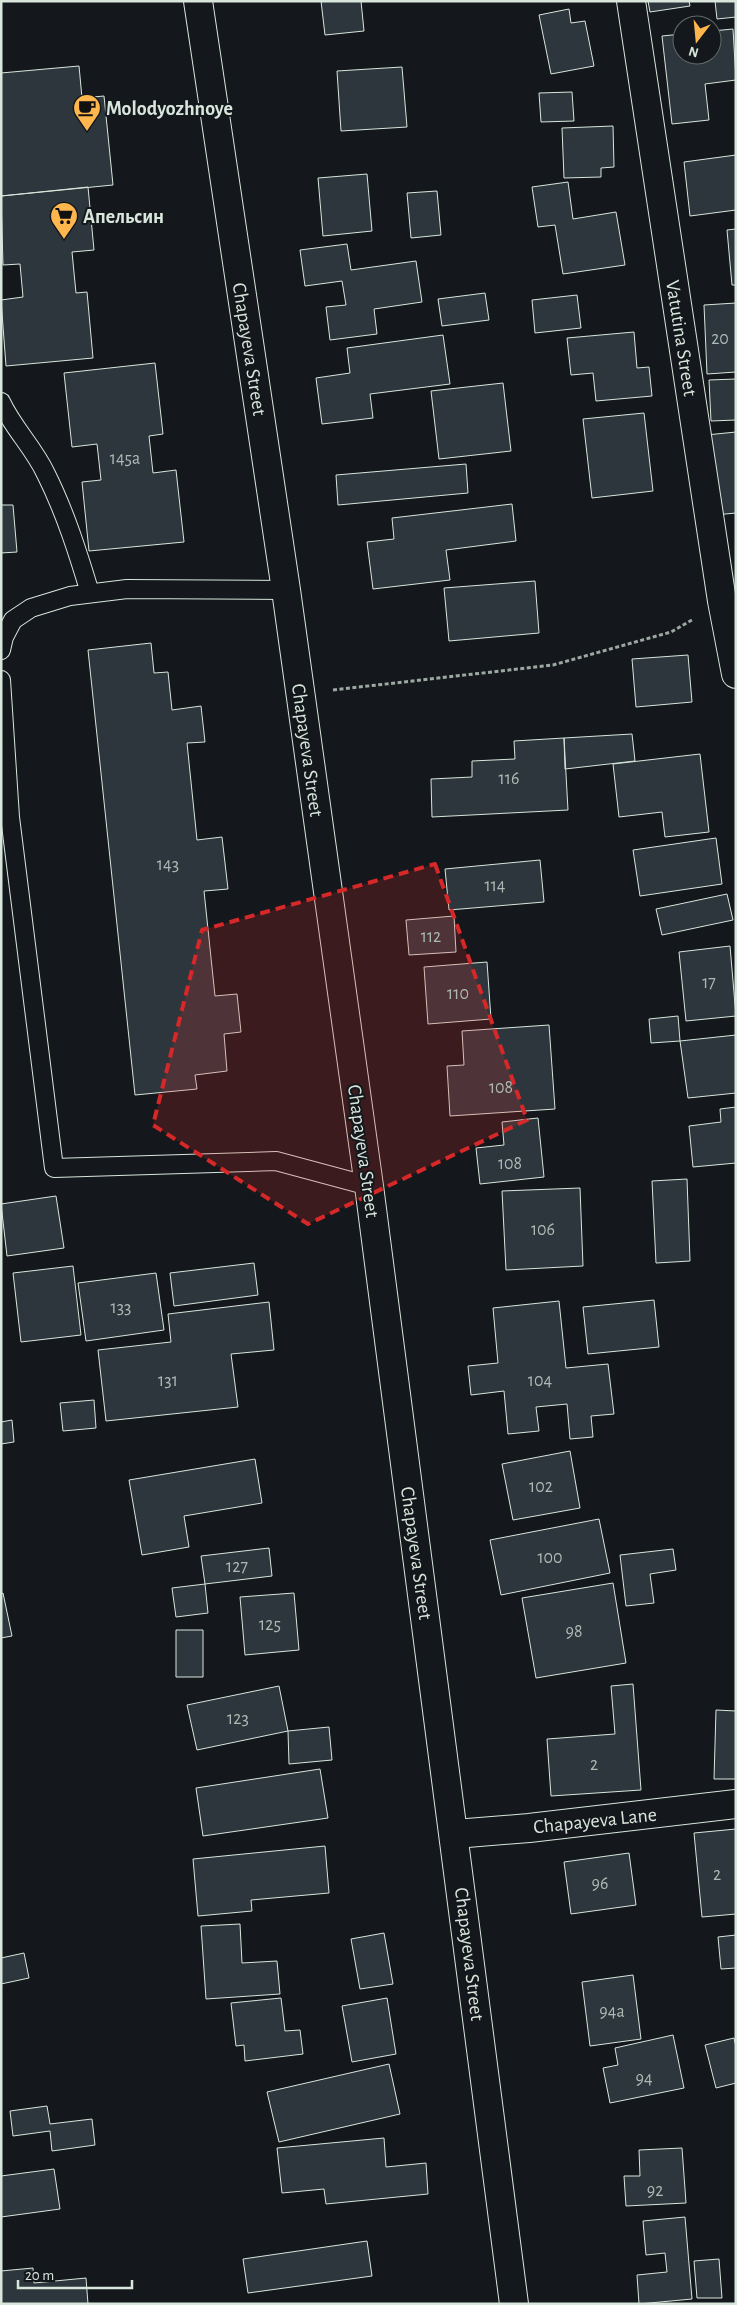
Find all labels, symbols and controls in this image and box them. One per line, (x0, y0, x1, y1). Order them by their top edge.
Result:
north arrow (672, 15, 722, 65)
text: N (687, 43, 700, 60)
cafe icon: Molodyozhnoye (72, 93, 102, 132)
place label: Molodyozhnoye (106, 99, 233, 119)
supermarket icon: Апельсин (49, 201, 79, 240)
place label: Апельсин (83, 207, 164, 227)
street label: Vatutina Street (662, 279, 700, 398)
street label: Chapayeva Street (229, 281, 270, 418)
house number: 20 (711, 330, 729, 348)
house number: 145а (110, 450, 140, 468)
street label: Chapayeva Street (288, 682, 326, 819)
house number: 116 (499, 770, 519, 788)
house number: 143 (157, 856, 179, 874)
house number: 114 (484, 877, 506, 895)
house number: 112 (421, 928, 441, 946)
house number: 17 (702, 974, 716, 992)
house number: 110 (447, 985, 469, 1003)
house number: 108 (489, 1079, 513, 1097)
street label: Chapayeva Street (344, 1083, 382, 1220)
house number: 108 (498, 1155, 522, 1173)
house number: 106 (531, 1221, 555, 1239)
house number: 133 (110, 1299, 132, 1317)
house number: 131 (158, 1372, 178, 1390)
house number: 104 (528, 1372, 553, 1390)
house number: 102 (529, 1478, 553, 1496)
street label: Chapayeva Street (397, 1485, 435, 1622)
house number: 100 (537, 1549, 563, 1567)
house number: 127 (226, 1558, 248, 1576)
house number: 125 (259, 1616, 281, 1634)
house number: 98 (566, 1623, 583, 1641)
house number: 123 (227, 1710, 249, 1728)
house number: 2 (590, 1756, 598, 1774)
street label: Chapayeva Lane (532, 1805, 658, 1837)
house number: 2 (713, 1866, 721, 1884)
house number: 96 (592, 1875, 608, 1893)
street label: Chapayeva Street (451, 1886, 487, 2023)
house number: 94а (599, 2003, 625, 2021)
house number: 94 (635, 2070, 653, 2088)
house number: 92 (647, 2182, 663, 2200)
scale bar (18, 2258, 131, 2290)
text: 20 m (25, 2268, 54, 2283)

